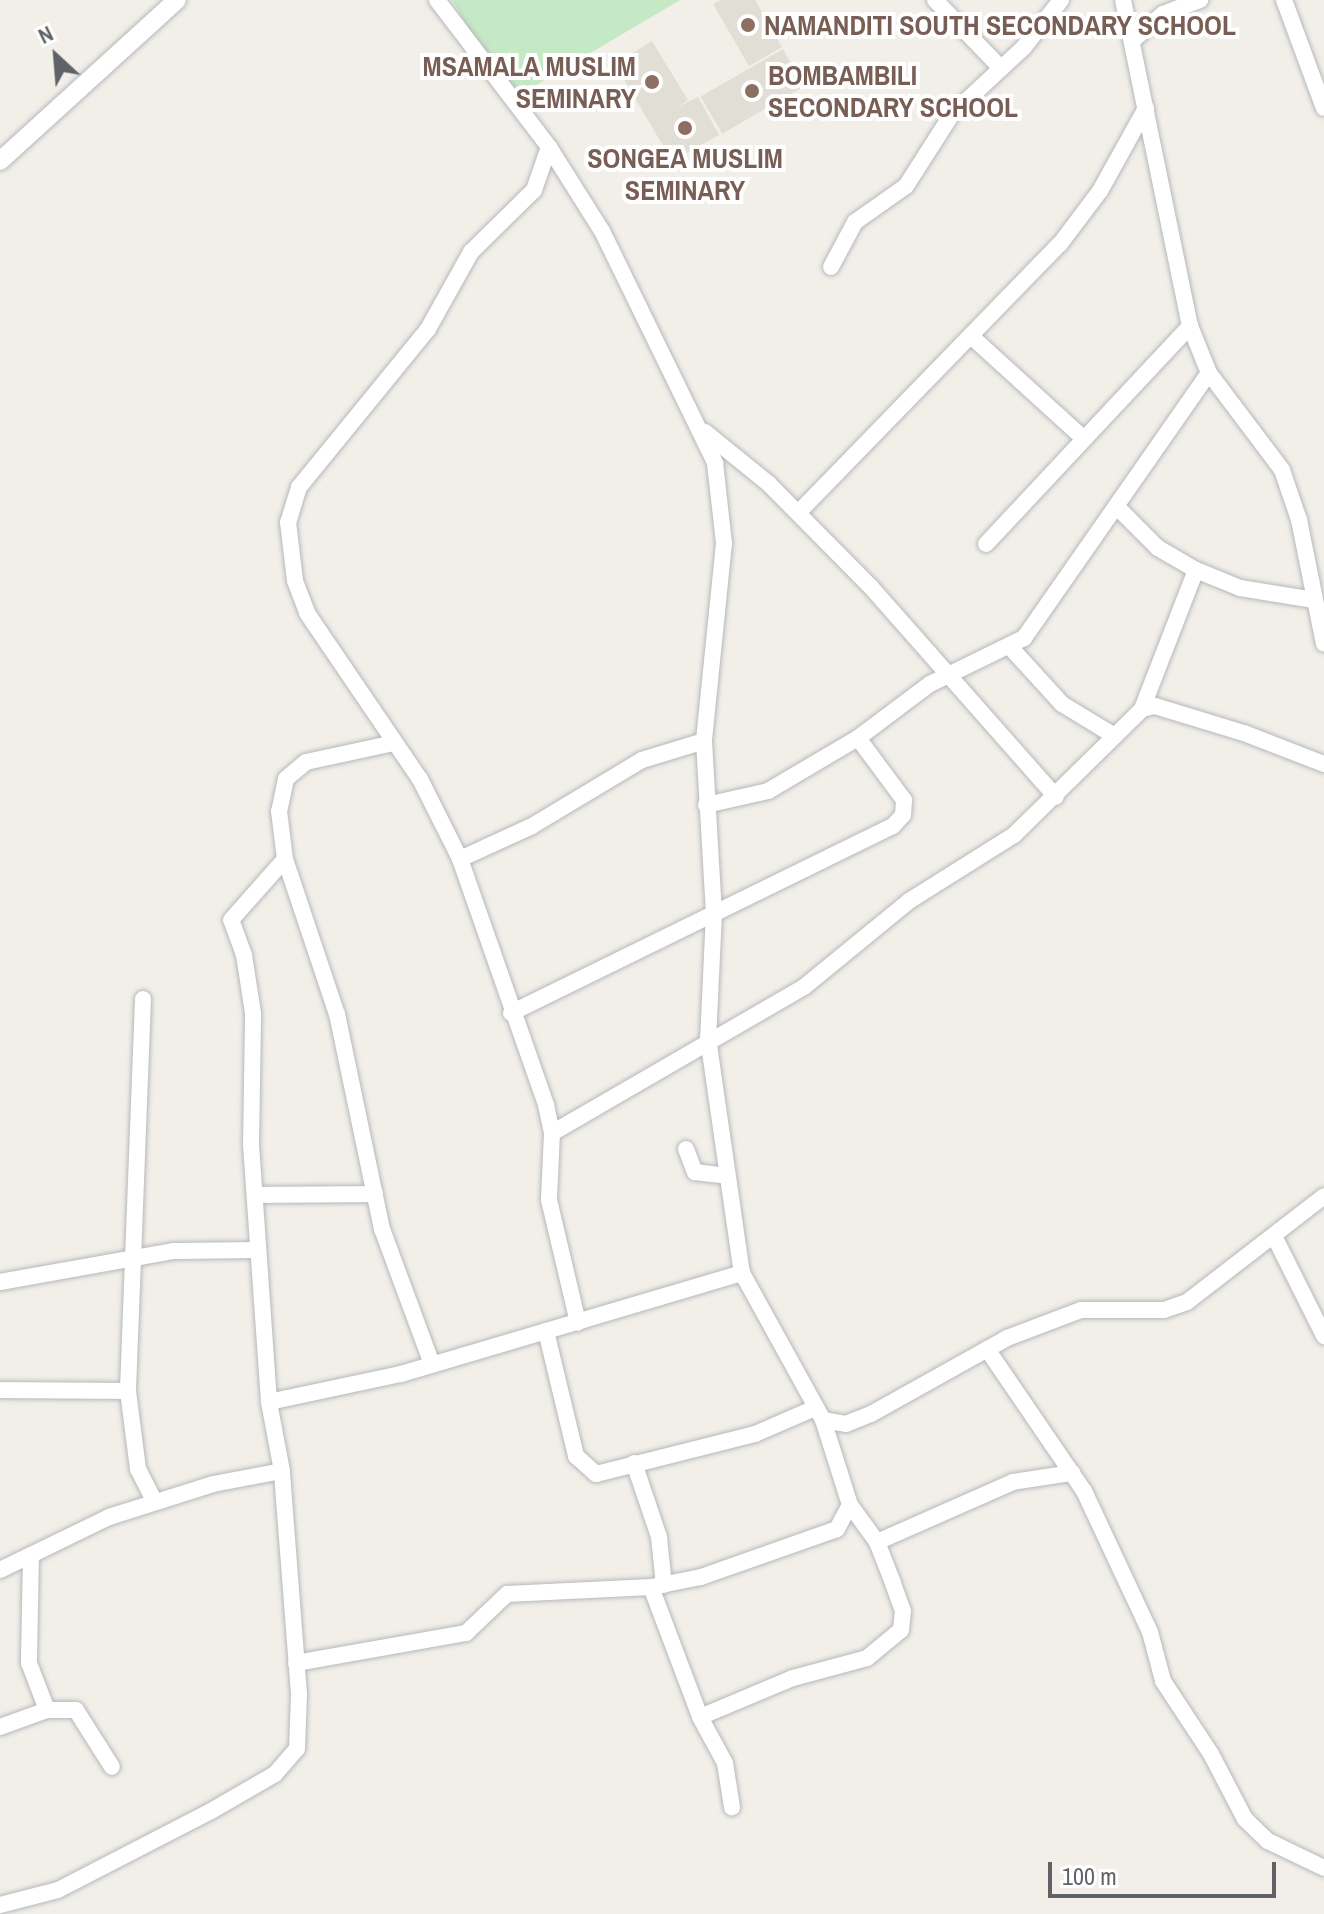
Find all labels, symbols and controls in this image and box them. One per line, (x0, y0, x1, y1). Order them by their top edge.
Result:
place label: NAMANDITI SOUTH SECONDARY SCHOOL (764, 8, 1236, 42)
north arrow (16, 16, 96, 96)
marker: NAMANDITI SOUTH SECONDARY SCHOOL (739, 16, 757, 34)
text: N (33, 18, 58, 51)
place label: MSAMALA MUSLIM SEMINARY (422, 49, 636, 115)
place label: BOMBAMBILI SECONDARY SCHOOL (768, 58, 1018, 124)
marker: MSAMALA MUSLIM SEMINARY (643, 73, 661, 91)
marker: BOMBAMBILI SECONDARY SCHOOL (743, 82, 761, 100)
marker: SONGEA MUSLIM SEMINARY (676, 119, 694, 137)
place label: SONGEA MUSLIM SEMINARY (587, 141, 783, 207)
scale bar (1052, 1846, 1280, 1896)
text: 100 m (1062, 1860, 1117, 1892)

